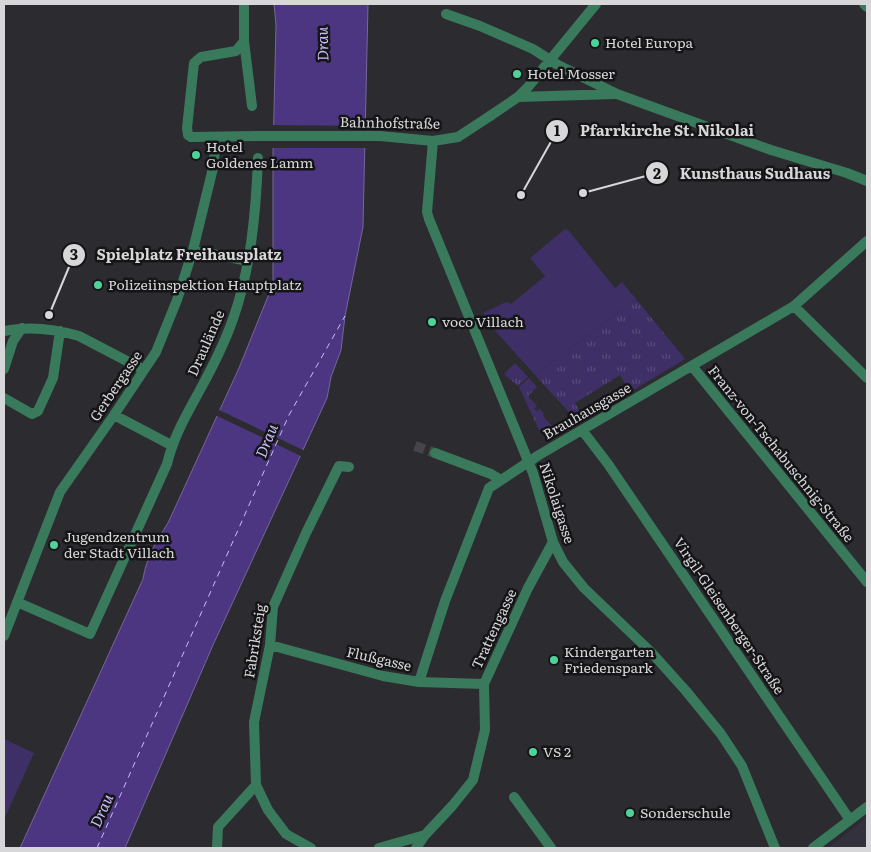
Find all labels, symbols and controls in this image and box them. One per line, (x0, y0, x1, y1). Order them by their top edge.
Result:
water label: Drau (309, 26, 334, 62)
place label: Hotel Europa (605, 32, 694, 52)
marker: Hotel Europa (589, 37, 601, 49)
place label: Hotel Mosser (527, 63, 615, 83)
marker: Hotel Mosser (511, 68, 523, 80)
street label: Bahnhofstraße (340, 111, 440, 133)
callout: Pfarrkirche St. Nikolai (545, 116, 764, 146)
text: 1 (554, 118, 560, 141)
text: Pfarrkirche St. Nikolai (580, 118, 755, 141)
place label: Hotel Goldenes Lamm (206, 136, 314, 172)
marker: Hotel Goldenes Lamm (190, 149, 202, 161)
callout: Kunsthaus Sudhaus (645, 158, 840, 188)
text: 2 (653, 161, 661, 184)
text: Kunsthaus Sudhaus (680, 161, 831, 184)
callout: Spielplatz Freihausplatz (62, 240, 292, 270)
text: 3 (70, 242, 78, 265)
text: Spielplatz Freihausplatz (97, 242, 281, 265)
place label: Polizeiinspektion Hauptplatz (108, 274, 302, 294)
marker: Polizeiinspektion Hauptplatz (92, 279, 104, 291)
street label: Draulände (182, 306, 229, 379)
place label: voco Villach (442, 311, 524, 331)
marker: voco Villach (426, 316, 438, 328)
street label: Gerbergasse (84, 346, 146, 425)
street label: Franz-von-Tschabuschnig-Straße (704, 361, 859, 546)
street label: Brauhausgasse (539, 377, 634, 443)
water label: Drau (248, 420, 283, 461)
street label: Nikolaigasse (535, 460, 580, 546)
place label: Jugendzentrum der Stadt Villach (64, 526, 175, 562)
street label: Virgil-Gleisenberger-Straße (670, 533, 790, 698)
marker: Jugendzentrum der Stadt Villach (48, 539, 60, 551)
street label: Trattengasse (466, 585, 520, 672)
street label: Fabriksteig (238, 602, 270, 679)
street label: Flußgasse (345, 641, 414, 675)
place label: Kindergarten Friedenspark (564, 641, 654, 677)
marker: Kindergarten Friedenspark (548, 654, 560, 666)
place label: VS 2 (543, 741, 571, 761)
marker: VS 2 (527, 746, 539, 758)
water label: Drau (83, 790, 118, 831)
place label: Sonderschule (640, 802, 731, 822)
marker: Sonderschule (624, 807, 636, 819)

